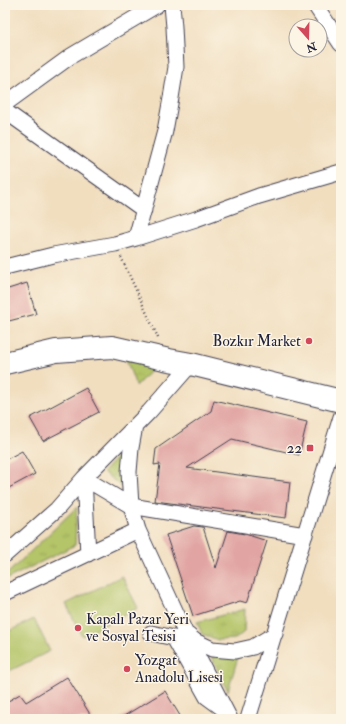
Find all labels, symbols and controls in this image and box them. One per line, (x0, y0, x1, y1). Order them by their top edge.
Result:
north arrow (288, 18, 328, 58)
text: N (303, 39, 319, 55)
place label: Bozkır Market (213, 332, 301, 351)
marker: Bozkır Market (304, 336, 314, 346)
place label: 22 (287, 439, 302, 458)
marker: 22 (305, 443, 315, 453)
place label: Kapalı Pazar Yeri ve Sosyal Tesisi (85, 610, 189, 646)
marker: Kapalı Pazar Yeri ve Sosyal Tesisi (73, 623, 83, 633)
place label: Yozgat Anadolu Lisesi (134, 651, 223, 687)
marker: Yozgat Anadolu Lisesi (122, 664, 132, 674)

